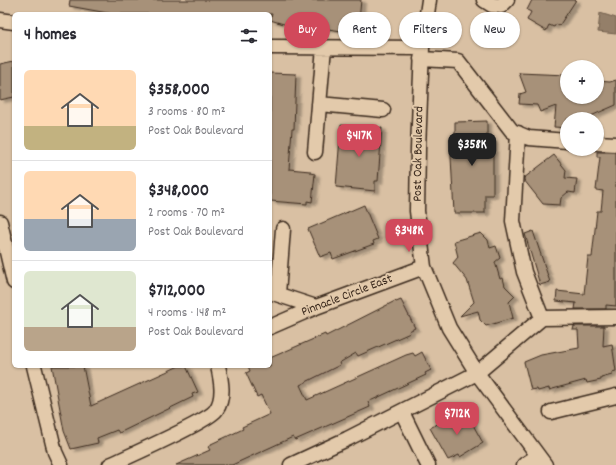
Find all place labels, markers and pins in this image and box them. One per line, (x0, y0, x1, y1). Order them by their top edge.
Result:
pin: $417K (331, 124, 387, 158)
pin: $358K (444, 133, 500, 167)
pin: $348K (381, 219, 437, 253)
pin: $712K (429, 402, 485, 436)

